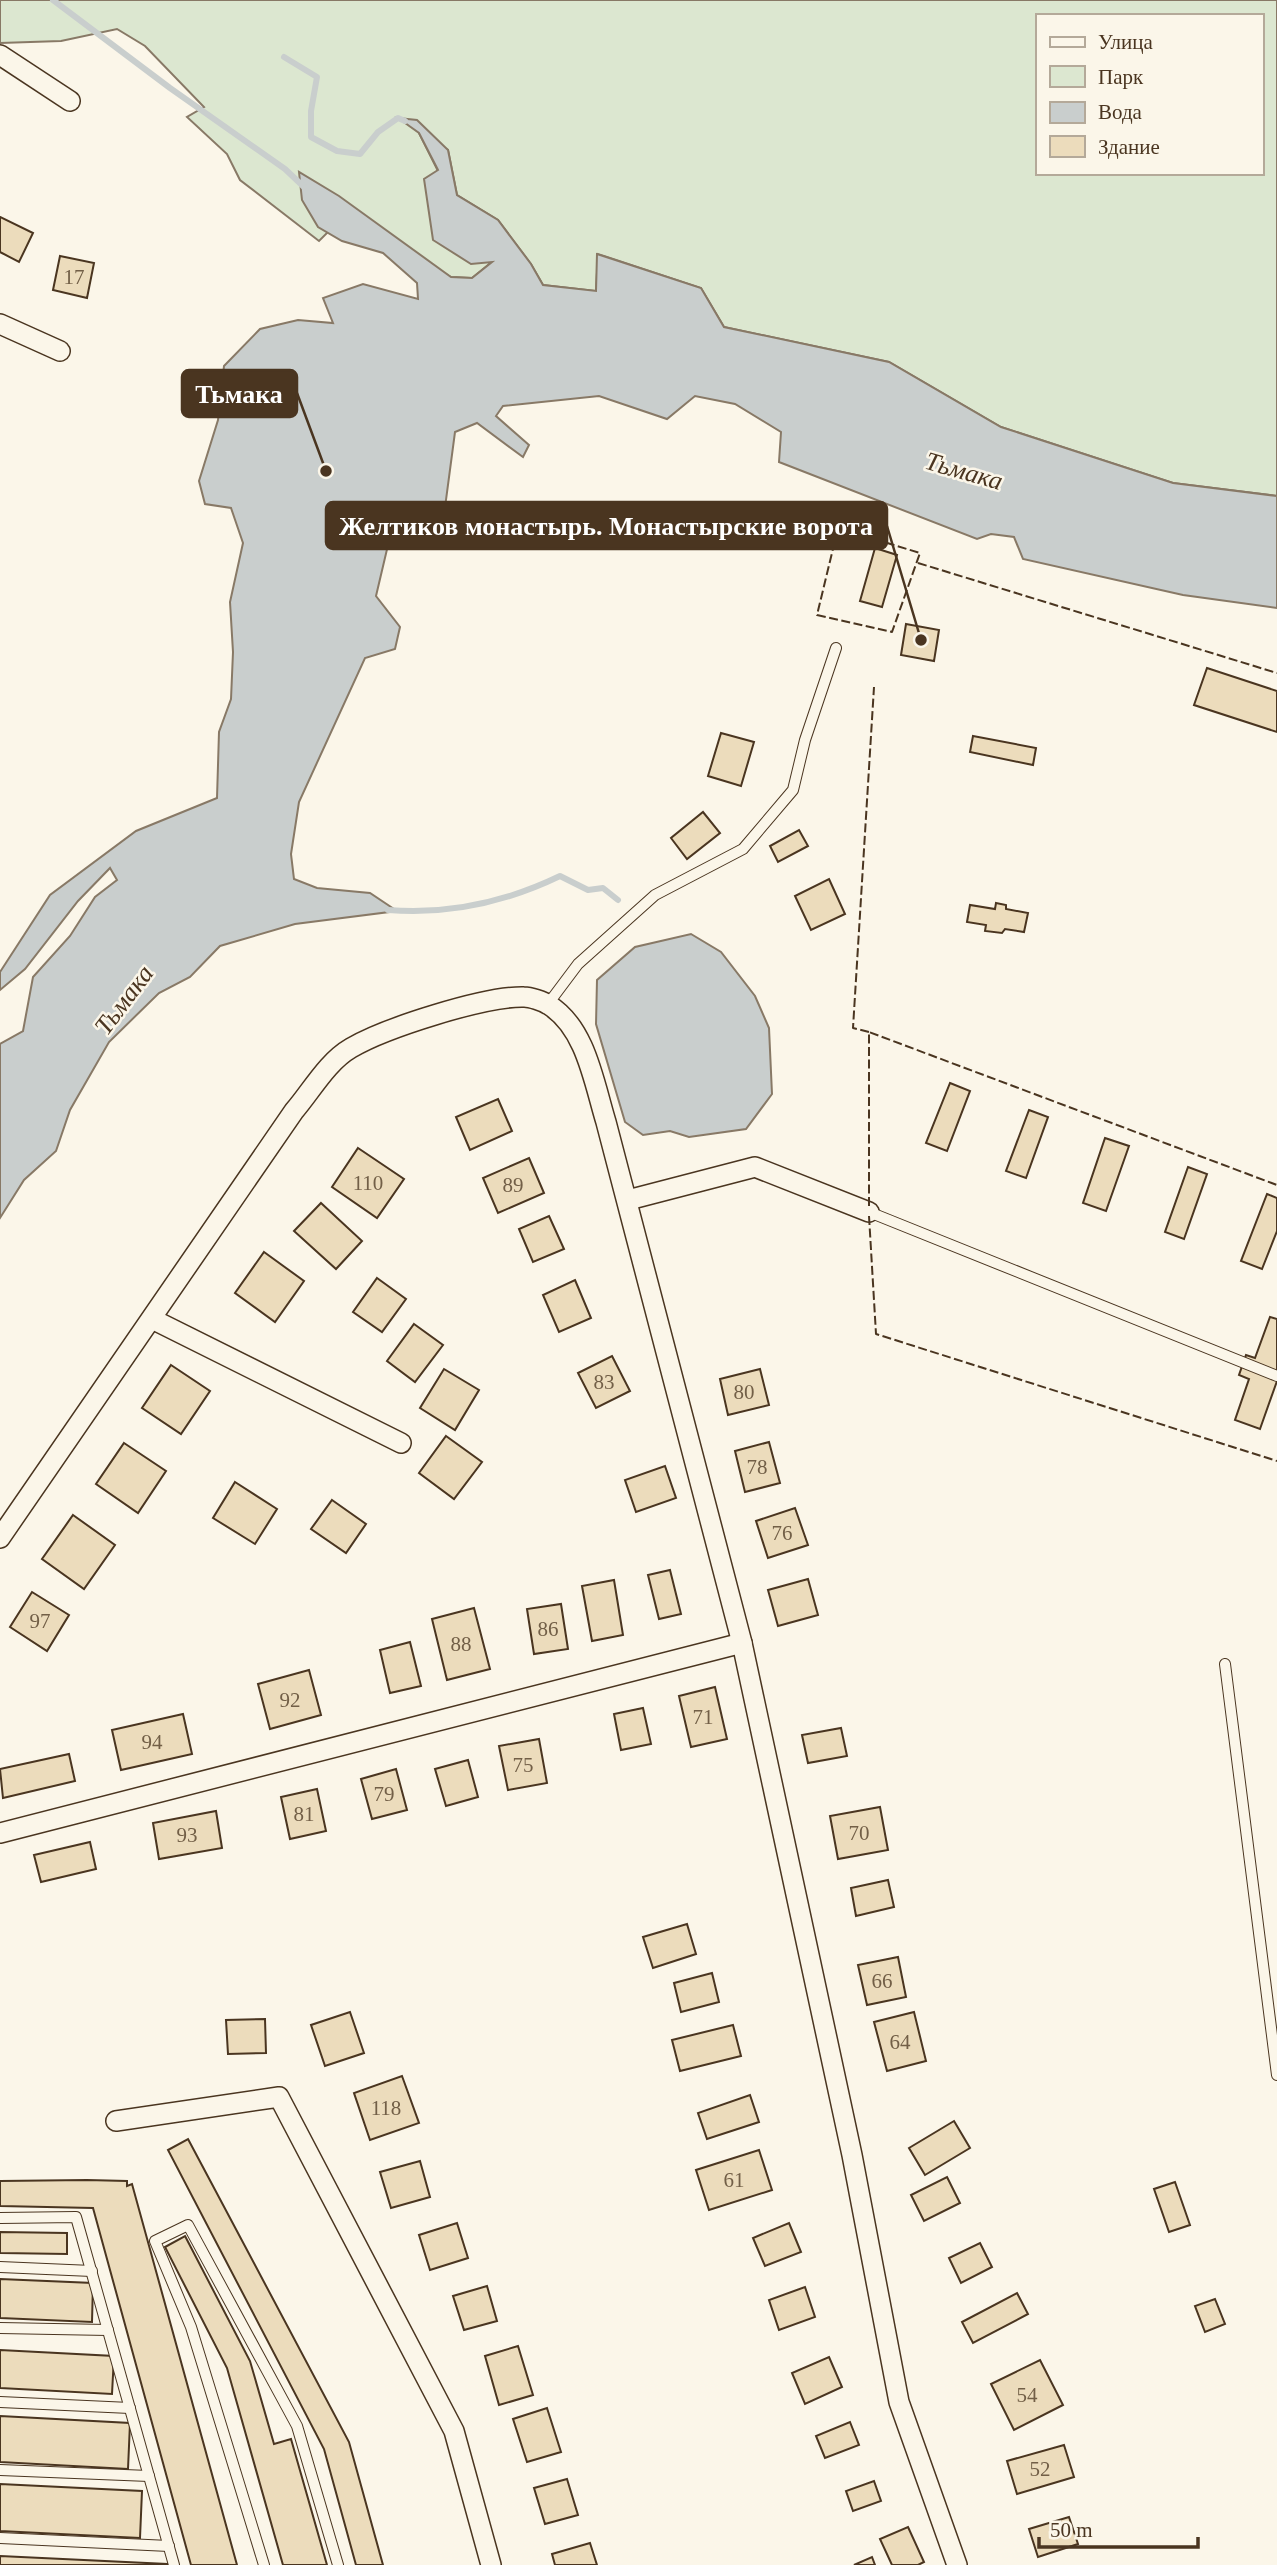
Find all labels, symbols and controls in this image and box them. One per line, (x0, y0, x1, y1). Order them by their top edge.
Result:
legend (1036, 14, 1263, 175)
text: Улица (1098, 30, 1153, 54)
text: Парк (1098, 65, 1144, 89)
text: Вода (1098, 100, 1143, 124)
text: Здание (1098, 135, 1160, 159)
house number: 17 (64, 265, 85, 289)
callout: Тьмака (182, 370, 297, 417)
text: Тьмака (195, 380, 283, 409)
water label: Тьмака (922, 446, 1006, 496)
callout: Желтиков монастырь. Монастырские ворота (326, 502, 887, 549)
text: Желтиков монастырь. Монастырские ворота (339, 512, 873, 541)
water label: Тьмака (89, 960, 159, 1040)
house number: 110 (353, 1171, 383, 1195)
house number: 89 (503, 1173, 524, 1197)
house number: 83 (594, 1370, 615, 1394)
house number: 80 (734, 1380, 755, 1404)
house number: 78 (747, 1455, 768, 1479)
house number: 76 (772, 1521, 793, 1545)
house number: 97 (30, 1609, 51, 1633)
house number: 86 (538, 1617, 559, 1641)
house number: 88 (451, 1632, 472, 1656)
house number: 92 (280, 1688, 301, 1712)
house number: 71 (693, 1705, 714, 1729)
house number: 94 (142, 1730, 163, 1754)
house number: 75 (513, 1753, 534, 1777)
house number: 79 (374, 1782, 395, 1806)
house number: 81 (294, 1802, 315, 1826)
house number: 70 (849, 1821, 870, 1845)
house number: 93 (177, 1823, 198, 1847)
house number: 66 (872, 1969, 893, 1993)
house number: 64 (890, 2030, 911, 2054)
house number: 118 (371, 2096, 401, 2120)
house number: 61 (724, 2168, 745, 2192)
house number: 54 (1017, 2383, 1038, 2407)
house number: 52 (1030, 2457, 1051, 2481)
scale bar (1039, 2506, 1198, 2550)
text: 50 m (1050, 2518, 1093, 2542)

